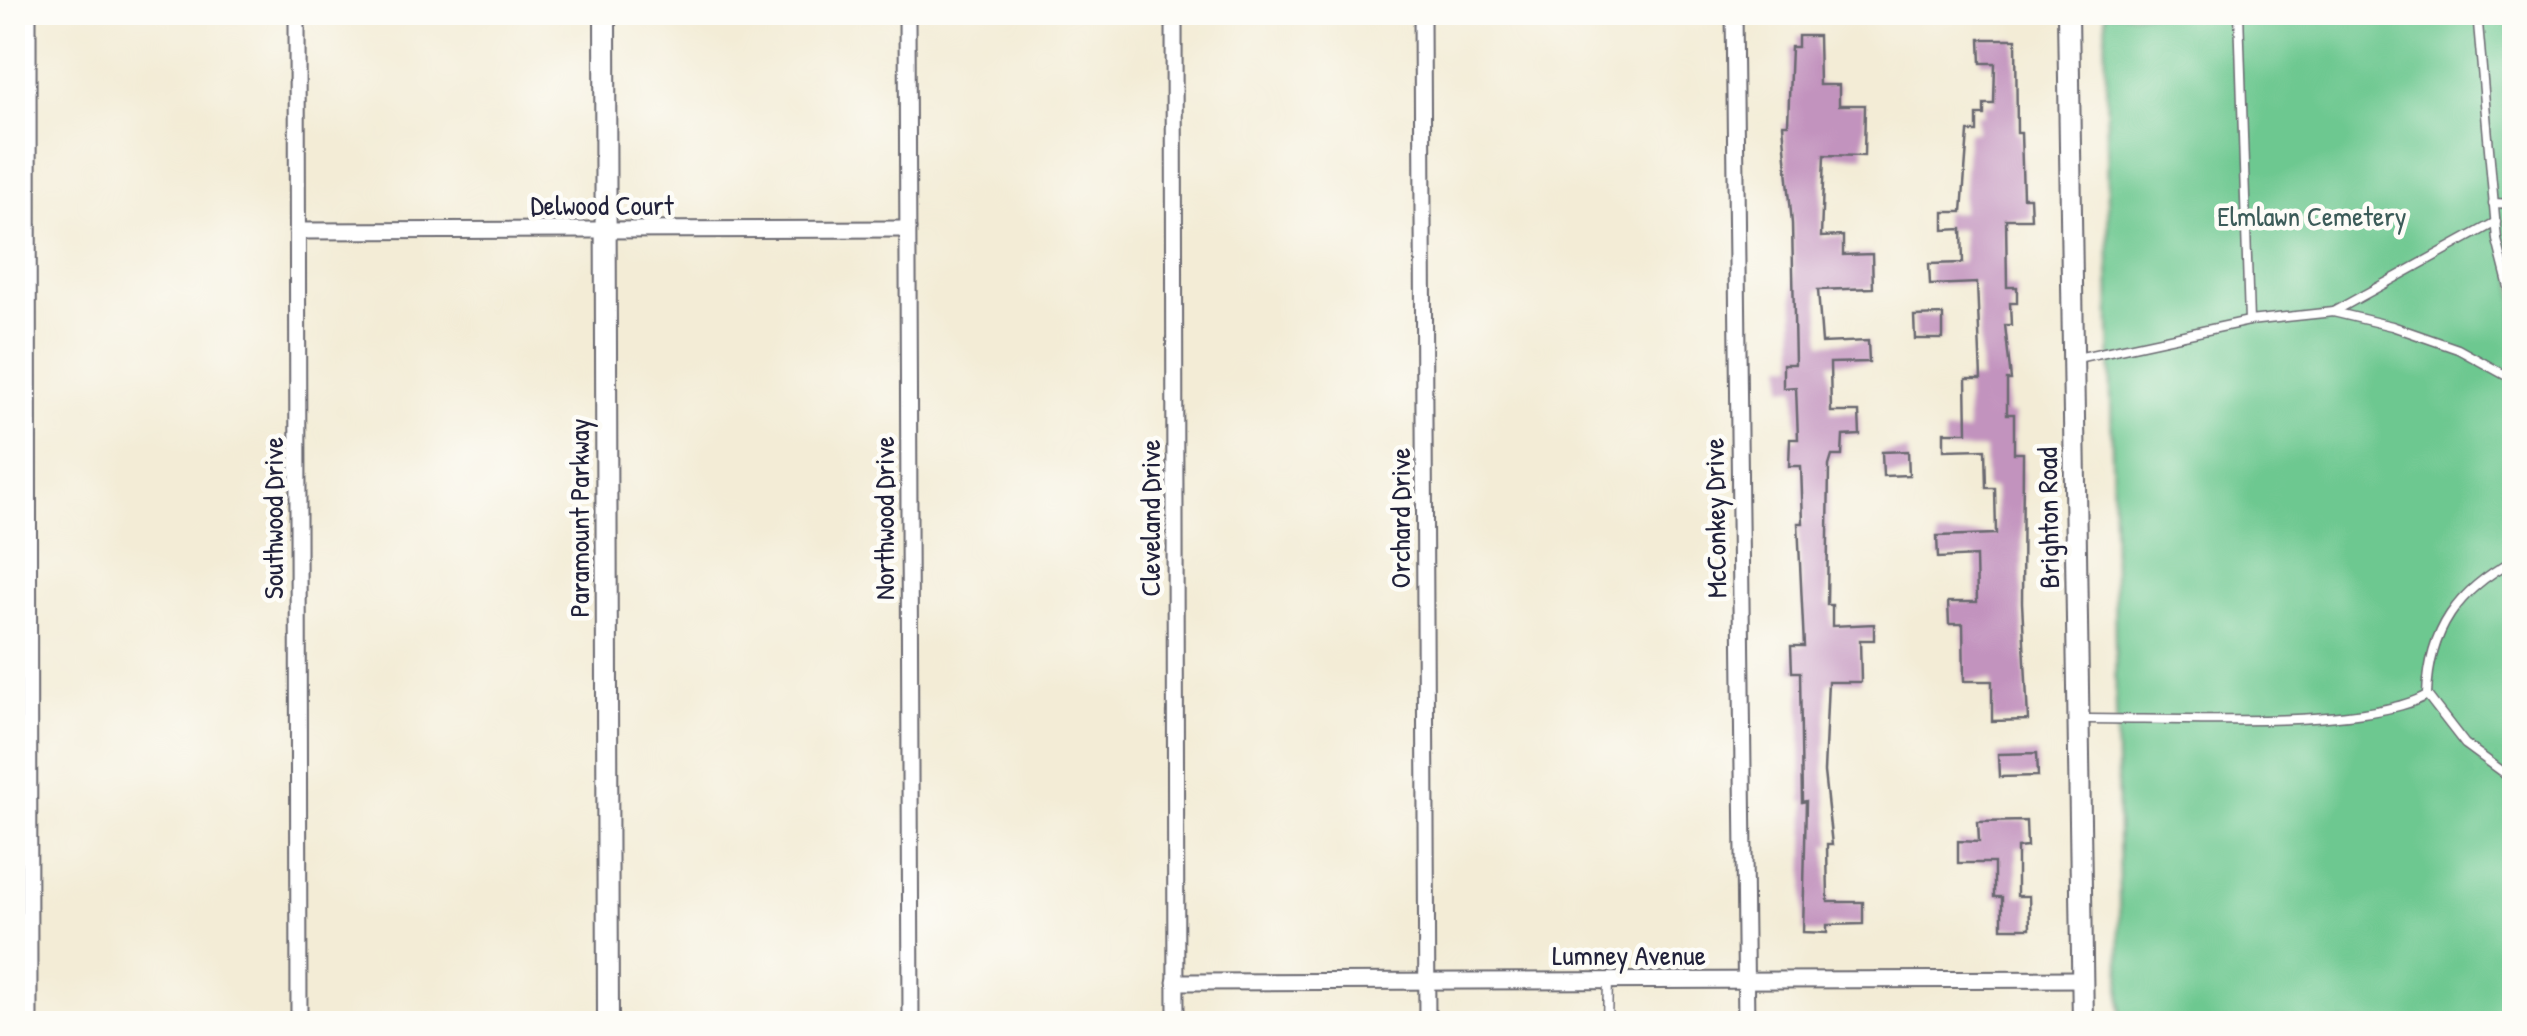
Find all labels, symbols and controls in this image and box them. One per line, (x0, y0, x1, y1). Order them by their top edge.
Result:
street label: Delwood Court (530, 186, 674, 224)
park label: Elmlawn Cemetery (2217, 197, 2407, 235)
street label: Paramount Parkway (560, 418, 598, 618)
street label: Northwood Drive (865, 436, 903, 600)
street label: Southwood Drive (254, 437, 292, 599)
street label: McConkey Drive (1695, 437, 1735, 599)
street label: Cleveland Drive (1131, 439, 1169, 597)
street label: Brighton Road (2028, 447, 2068, 589)
street label: Orchard Drive (1381, 448, 1419, 588)
street label: Lumney Avenue (1552, 936, 1706, 974)

